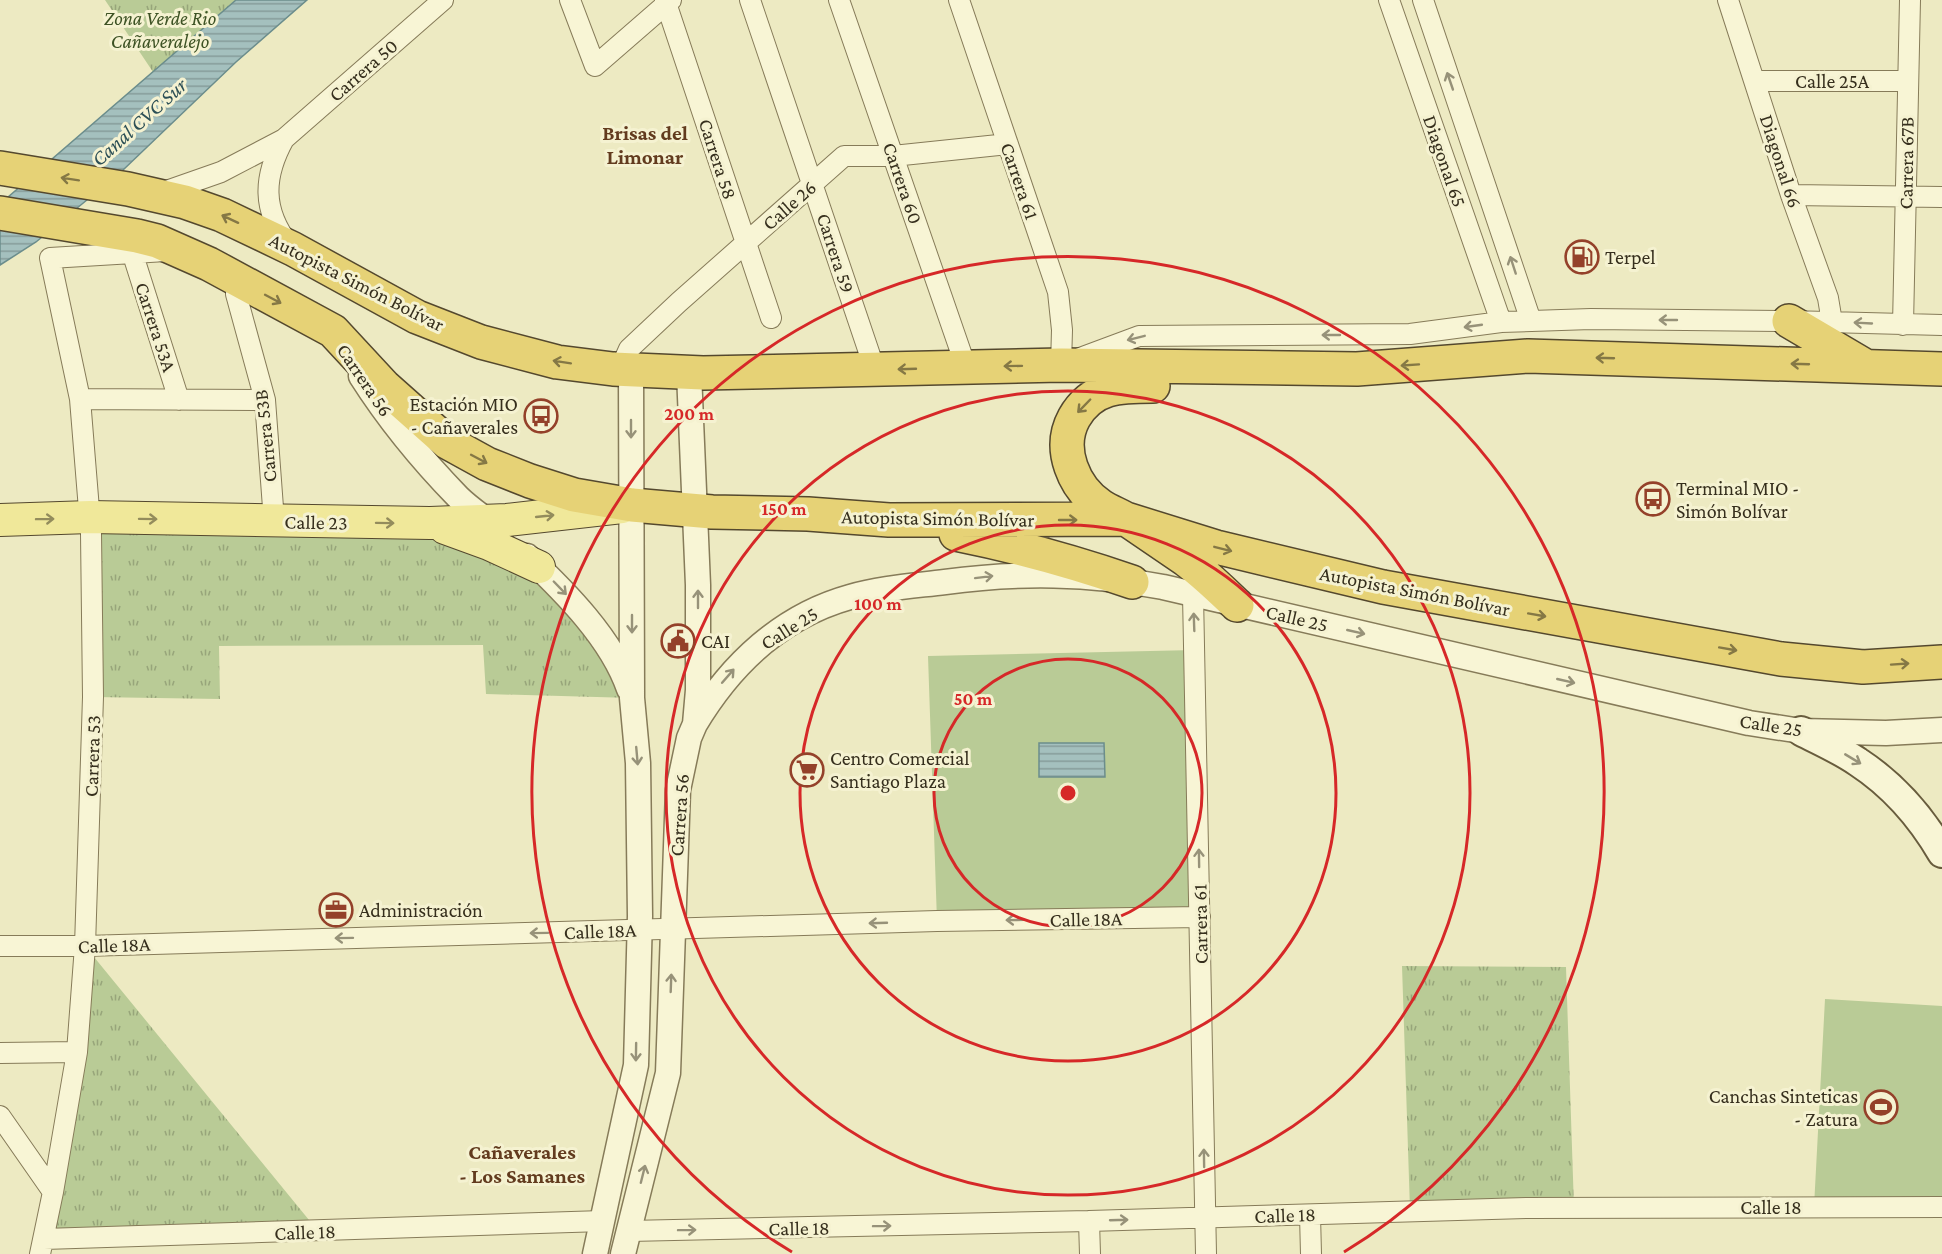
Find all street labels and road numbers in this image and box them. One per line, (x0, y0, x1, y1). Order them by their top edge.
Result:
street label: Carrera 50 (324, 34, 402, 106)
street label: Calle 25A (1795, 70, 1870, 92)
street label: Diagonal 65 (1418, 112, 1471, 210)
street label: Diagonal 66 (1755, 112, 1806, 211)
street label: Carrera 58 (695, 116, 741, 202)
street label: Carrera 67B (1894, 116, 1918, 210)
street label: Carrera 60 (879, 139, 927, 227)
street label: Carrera 61 (997, 140, 1043, 222)
street label: Calle 26 (758, 176, 820, 234)
street label: Carrera 59 (813, 210, 859, 296)
street label: Autopista Simón Bolívar (265, 228, 448, 337)
street label: Carrera 53A (131, 279, 181, 375)
street label: Carrera 56 (333, 340, 397, 420)
street label: Carrera 53B (249, 389, 281, 483)
street label: Autopista Simón Bolívar (841, 505, 1035, 532)
street label: Calle 23 (284, 510, 348, 534)
street label: Autopista Simón Bolívar (1318, 562, 1512, 621)
street label: Calle 25 (1264, 600, 1330, 636)
street label: Calle 25 (756, 602, 822, 654)
street label: Calle 25 (1738, 709, 1804, 741)
street label: Carrera 53 (80, 715, 104, 797)
street label: Carrera 56 (665, 773, 693, 857)
street label: Carrera 61 (1188, 884, 1212, 964)
street label: Calle 18A (1049, 907, 1123, 931)
street label: Calle 18A (563, 919, 637, 943)
street label: Calle 18A (77, 933, 151, 957)
street label: Calle 18 (1740, 1196, 1802, 1218)
street label: Calle 18 (1254, 1203, 1316, 1227)
street label: Calle 18 (768, 1216, 830, 1240)
street label: Calle 18 (274, 1220, 336, 1244)

